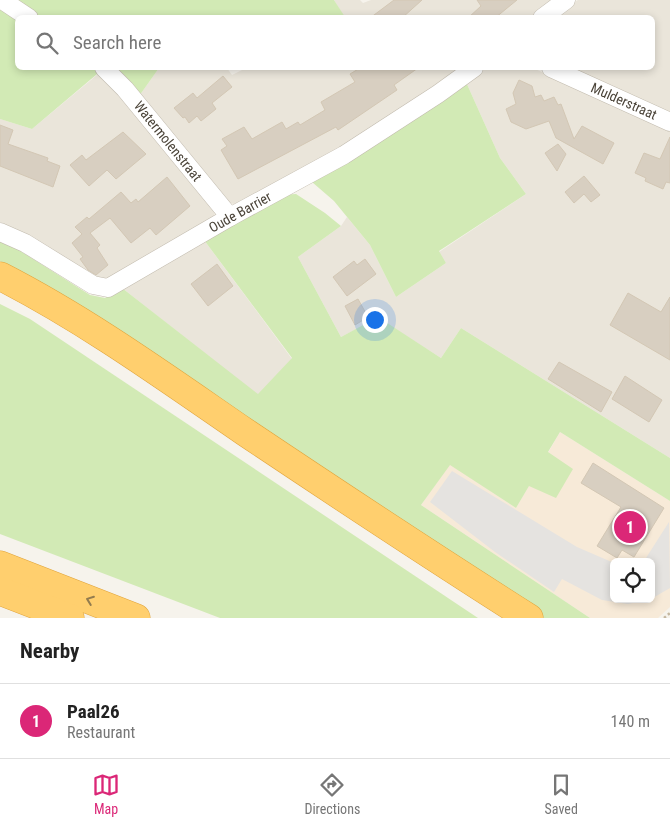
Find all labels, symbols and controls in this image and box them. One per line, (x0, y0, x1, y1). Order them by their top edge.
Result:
search box (15, 15, 655, 70)
icon: search (33, 29, 61, 57)
text: Search here (73, 31, 161, 54)
street label: Mulderstraat (589, 79, 659, 123)
street label: Watermolenstraat (131, 98, 205, 184)
street label: Oude Barrier (206, 188, 274, 236)
your location (362, 307, 388, 333)
pin: 1 (614, 508, 646, 546)
map controls (610, 558, 655, 603)
button: locate (610, 558, 655, 603)
one-way arrow (86, 596, 95, 607)
text: Nearby (20, 639, 79, 663)
text: Paal26 (67, 700, 120, 723)
text: 1 (32, 712, 40, 731)
text: 140 m (611, 712, 650, 731)
text: Restaurant (67, 723, 135, 742)
tab: Map (92, 771, 120, 817)
tab: Directions (304, 771, 360, 817)
tab: Saved (545, 771, 578, 817)

